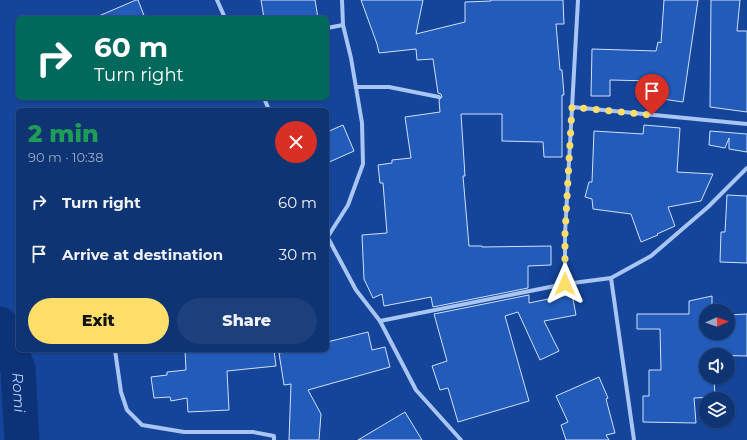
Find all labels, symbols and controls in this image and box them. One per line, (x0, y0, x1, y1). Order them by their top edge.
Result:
text: 60 m (94, 30, 168, 64)
icon: right (28, 32, 80, 84)
text: Turn right (94, 64, 184, 86)
pin (635, 74, 669, 115)
icon: arrive (641, 80, 663, 102)
text: 2 min (28, 119, 99, 148)
button: close (275, 121, 317, 163)
text: 90 m · 10:38 (28, 149, 104, 165)
icon: right (28, 191, 50, 213)
text: Turn right (62, 193, 141, 212)
text: 60 m (278, 193, 317, 212)
icon: arrive (28, 243, 50, 265)
text: Arrive at destination (62, 245, 223, 264)
text: 30 m (279, 245, 317, 264)
position arrow (544, 263, 586, 305)
button: Exit (28, 298, 169, 344)
button: Share (177, 298, 317, 344)
north arrow (699, 304, 735, 340)
map controls (699, 304, 735, 428)
button: sound (699, 348, 735, 384)
water label: Romi (9, 372, 30, 414)
button: layers (699, 392, 735, 428)

